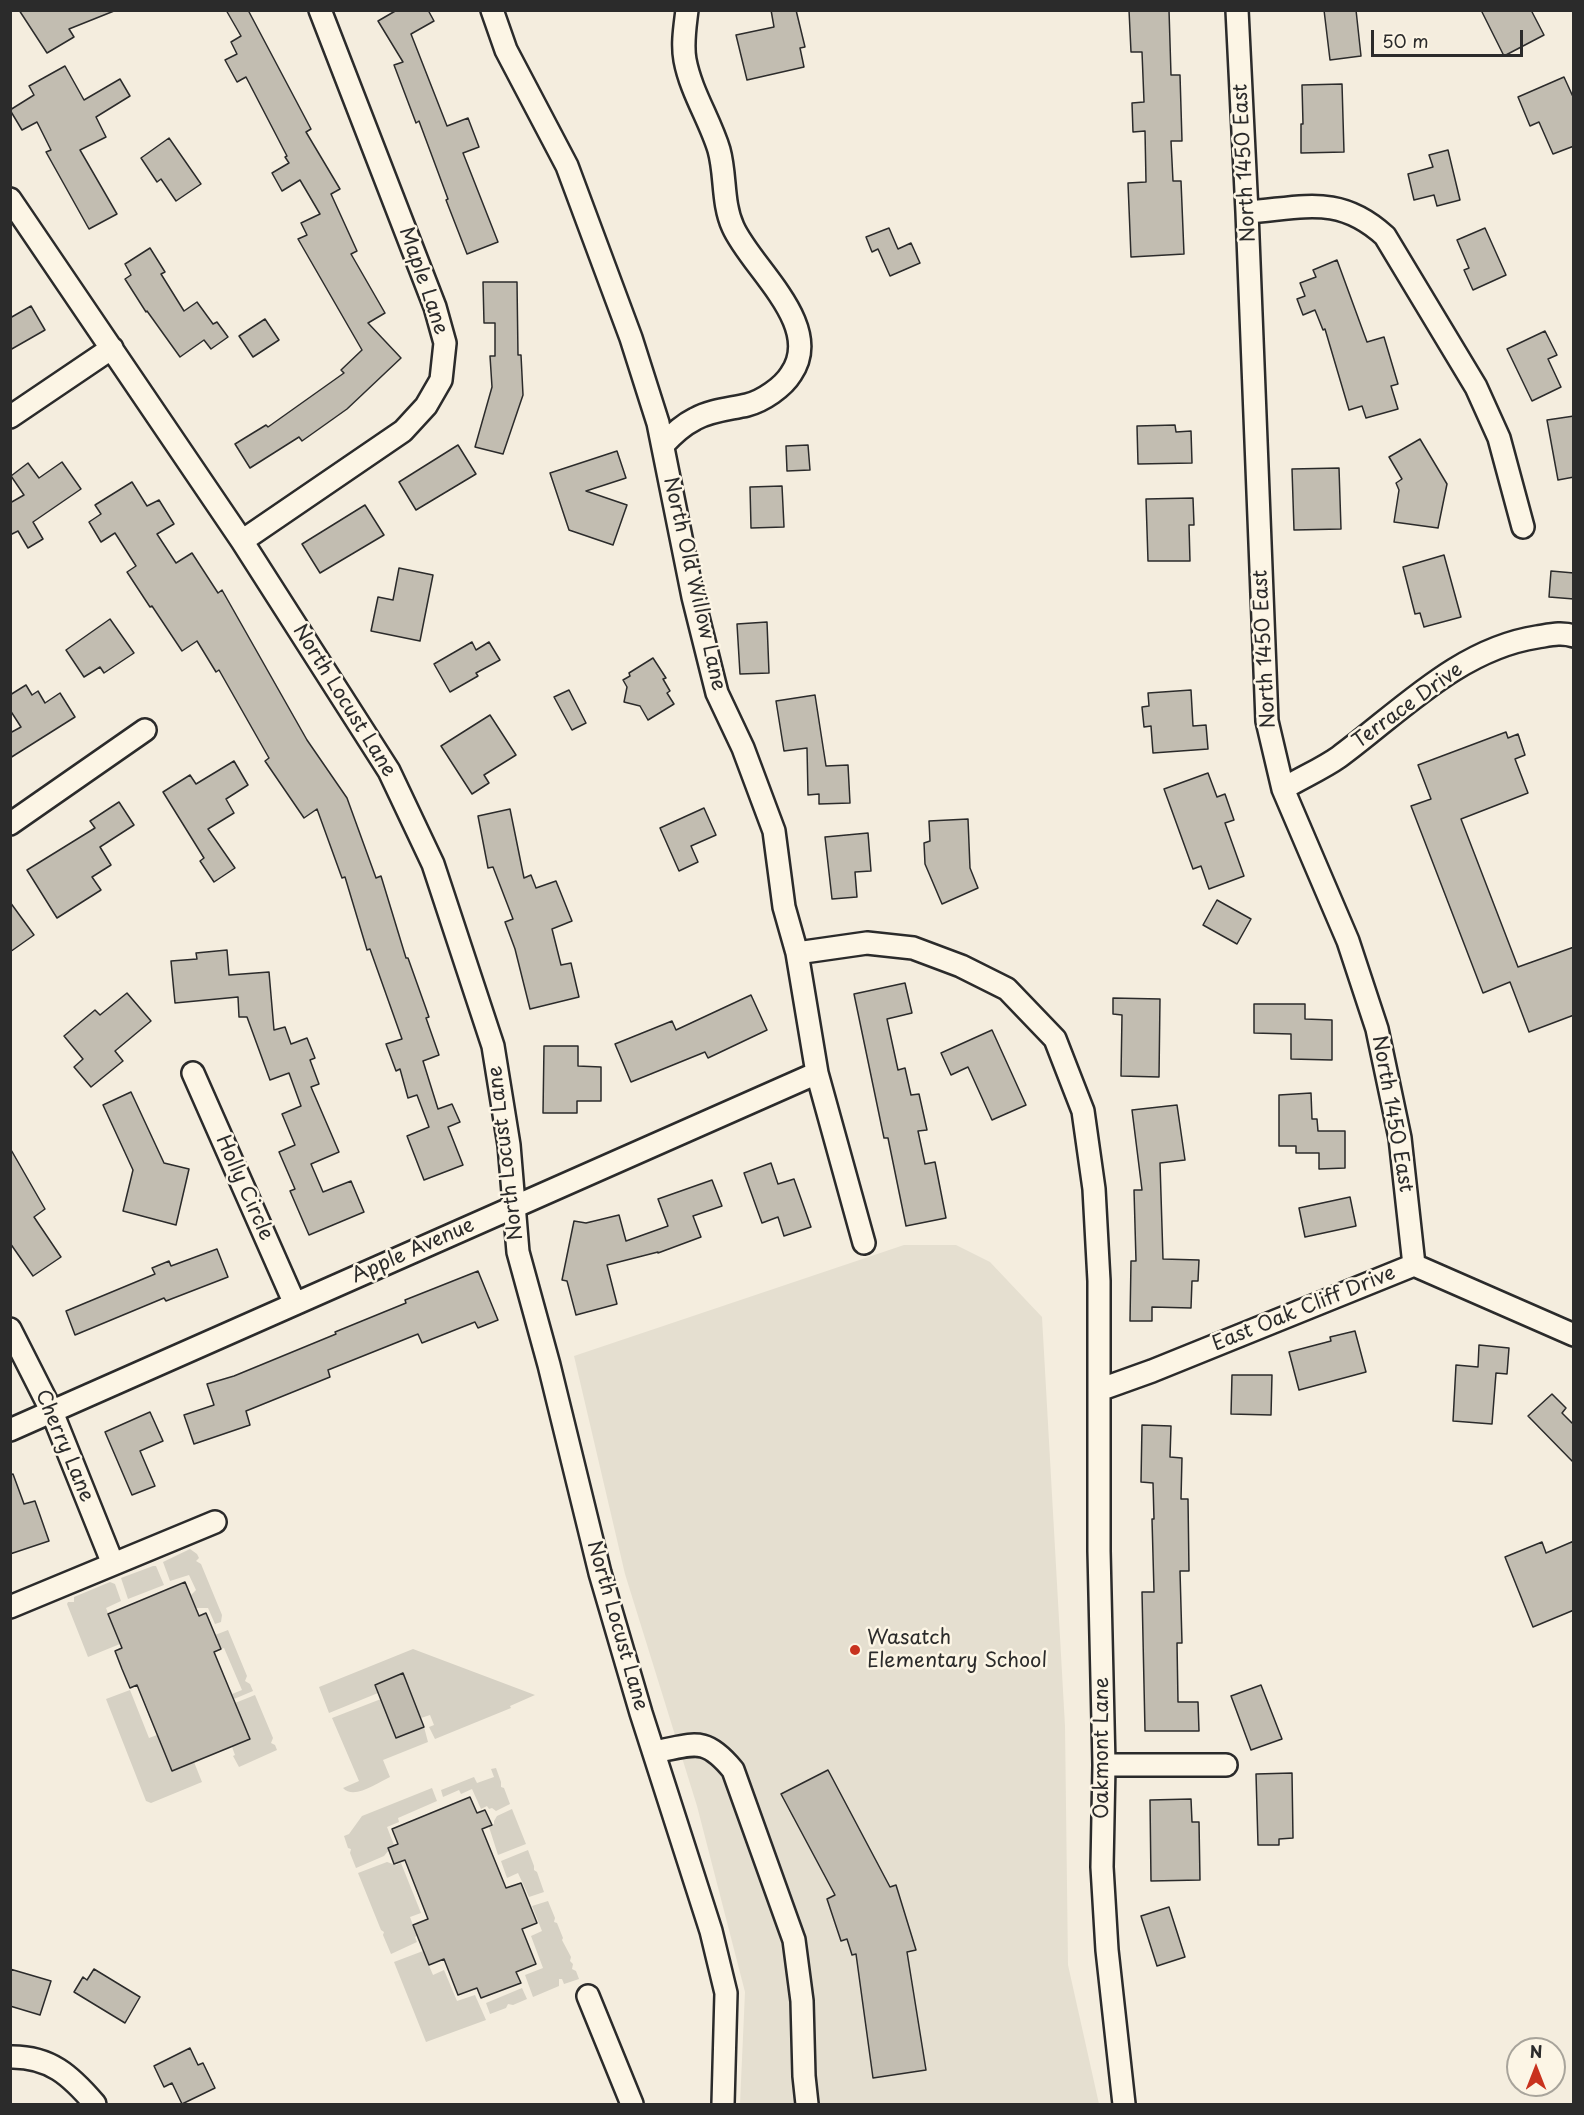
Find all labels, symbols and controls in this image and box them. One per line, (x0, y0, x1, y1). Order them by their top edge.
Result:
scale bar (1374, 18, 1526, 56)
text: 50 m (1382, 27, 1429, 54)
street label: North 1450 East (1229, 83, 1261, 243)
street label: Maple Lane (393, 224, 453, 338)
street label: North Old Willow Lane (658, 475, 730, 693)
street label: North 1450 East (1249, 569, 1281, 729)
street label: North Locust Lane (287, 620, 401, 782)
street label: Terrace Drive (1348, 658, 1468, 754)
street label: North 1450 East (1366, 1034, 1418, 1194)
street label: North Locust Lane (483, 1064, 529, 1242)
street label: Holly Circle (210, 1132, 278, 1244)
street label: Apple Avenue (348, 1213, 478, 1289)
street label: East Oak Cliff Drive (1209, 1261, 1399, 1357)
street label: Cherry Lane (30, 1386, 98, 1506)
street label: North Locust Lane (581, 1538, 653, 1714)
place label: Wasatch Elementary School (867, 1626, 1047, 1673)
marker: Wasatch Elementary School (848, 1643, 862, 1657)
street label: Oakmont Lane (1090, 1677, 1114, 1819)
north arrow (1506, 2037, 1566, 2097)
text: N (1530, 2039, 1542, 2063)

